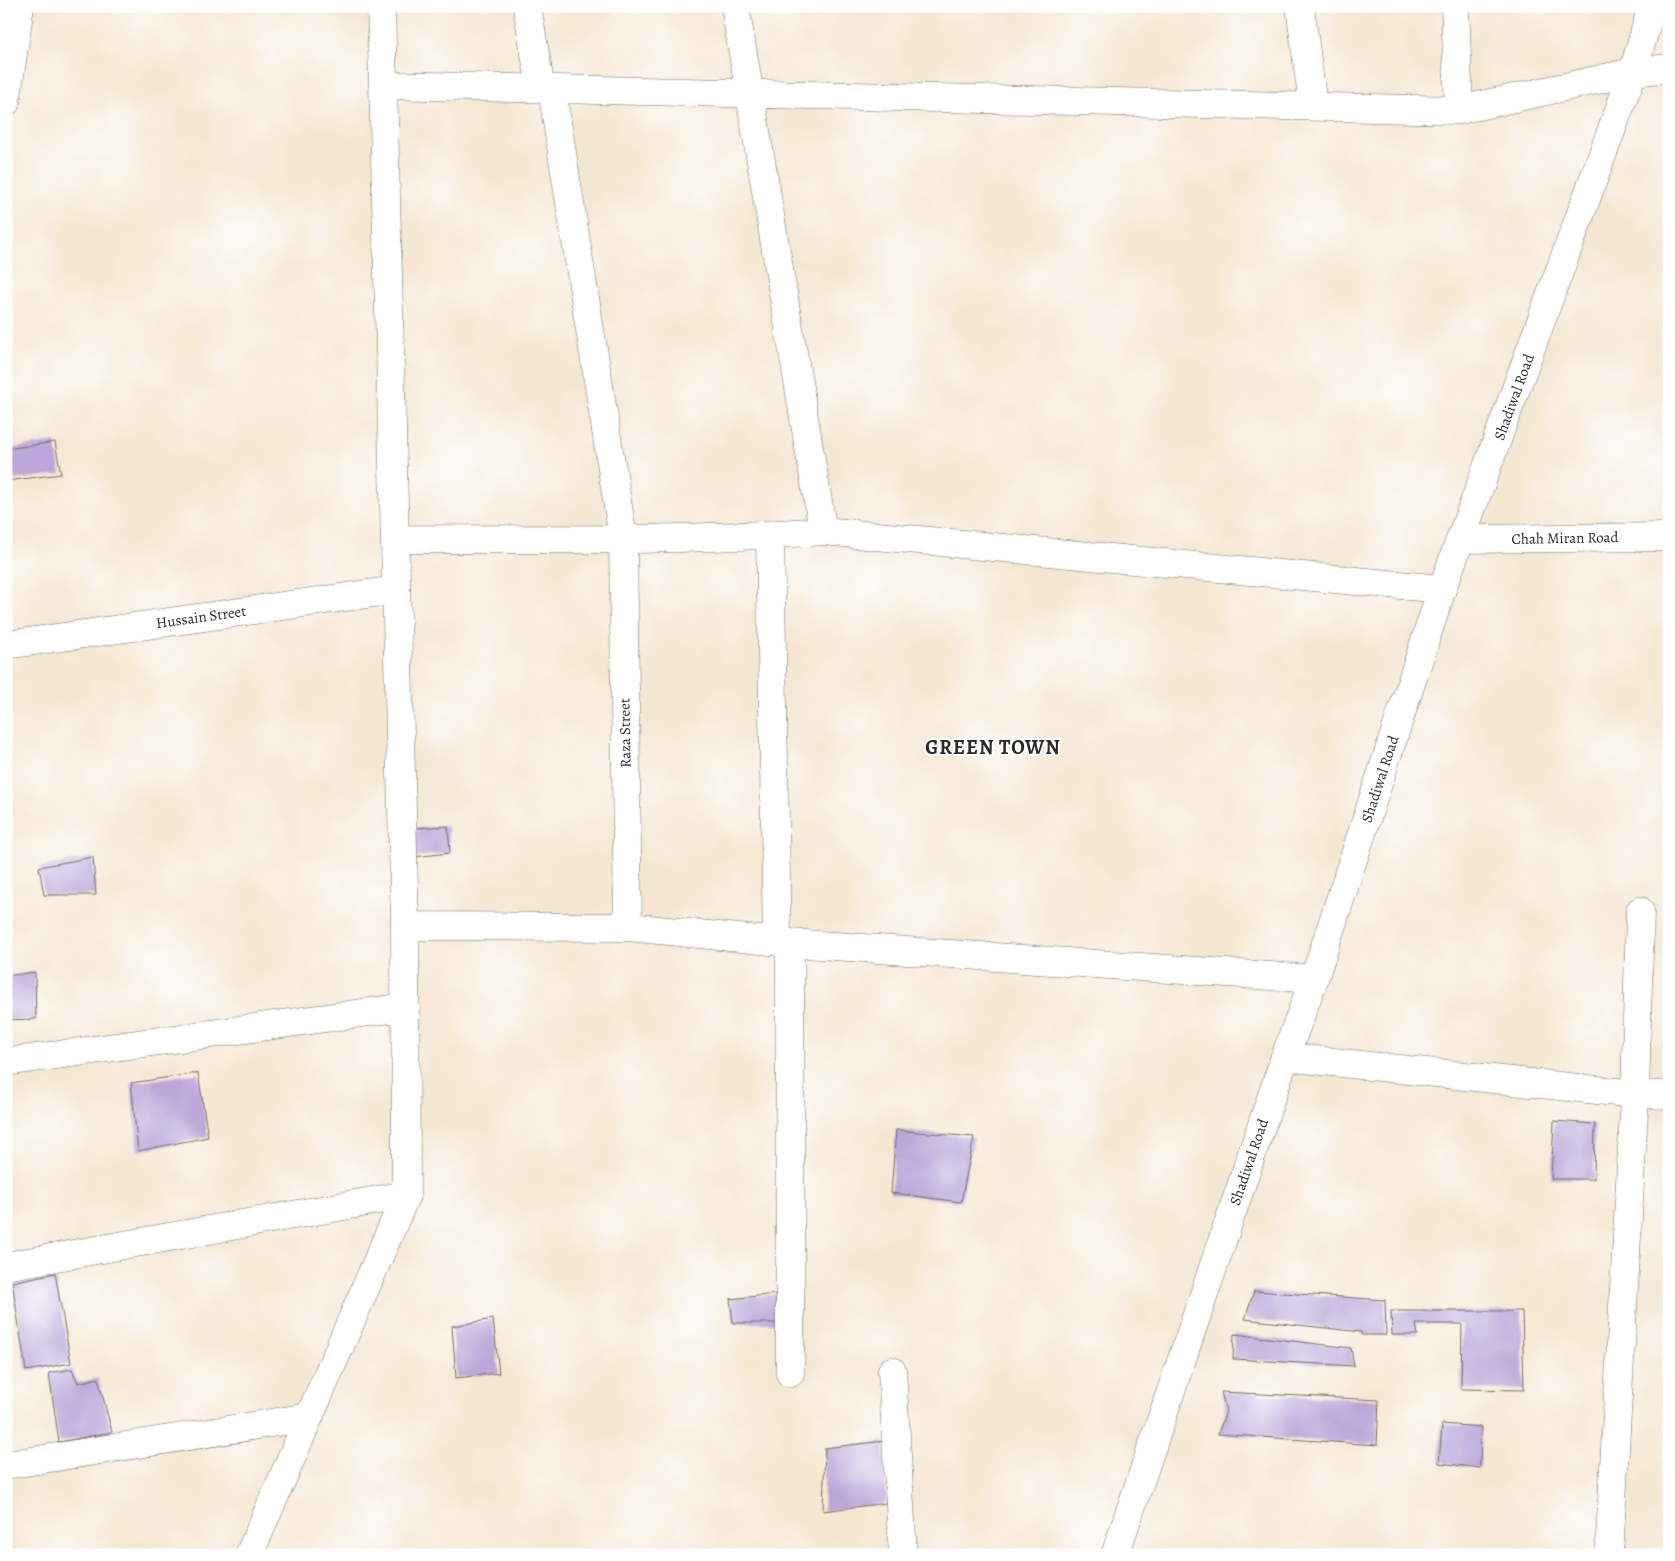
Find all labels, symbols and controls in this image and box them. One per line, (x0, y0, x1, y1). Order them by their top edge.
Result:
street label: Shadiwal Road (1489, 350, 1539, 443)
street label: Chah Miran Road (1511, 527, 1620, 549)
street label: Hussain Street (155, 601, 247, 633)
street label: Raza Street (614, 698, 636, 768)
street label: Shadiwal Road (1357, 732, 1404, 825)
district label: GREEN TOWN (925, 734, 1061, 761)
street label: Shadiwal Road (1225, 1115, 1273, 1208)

